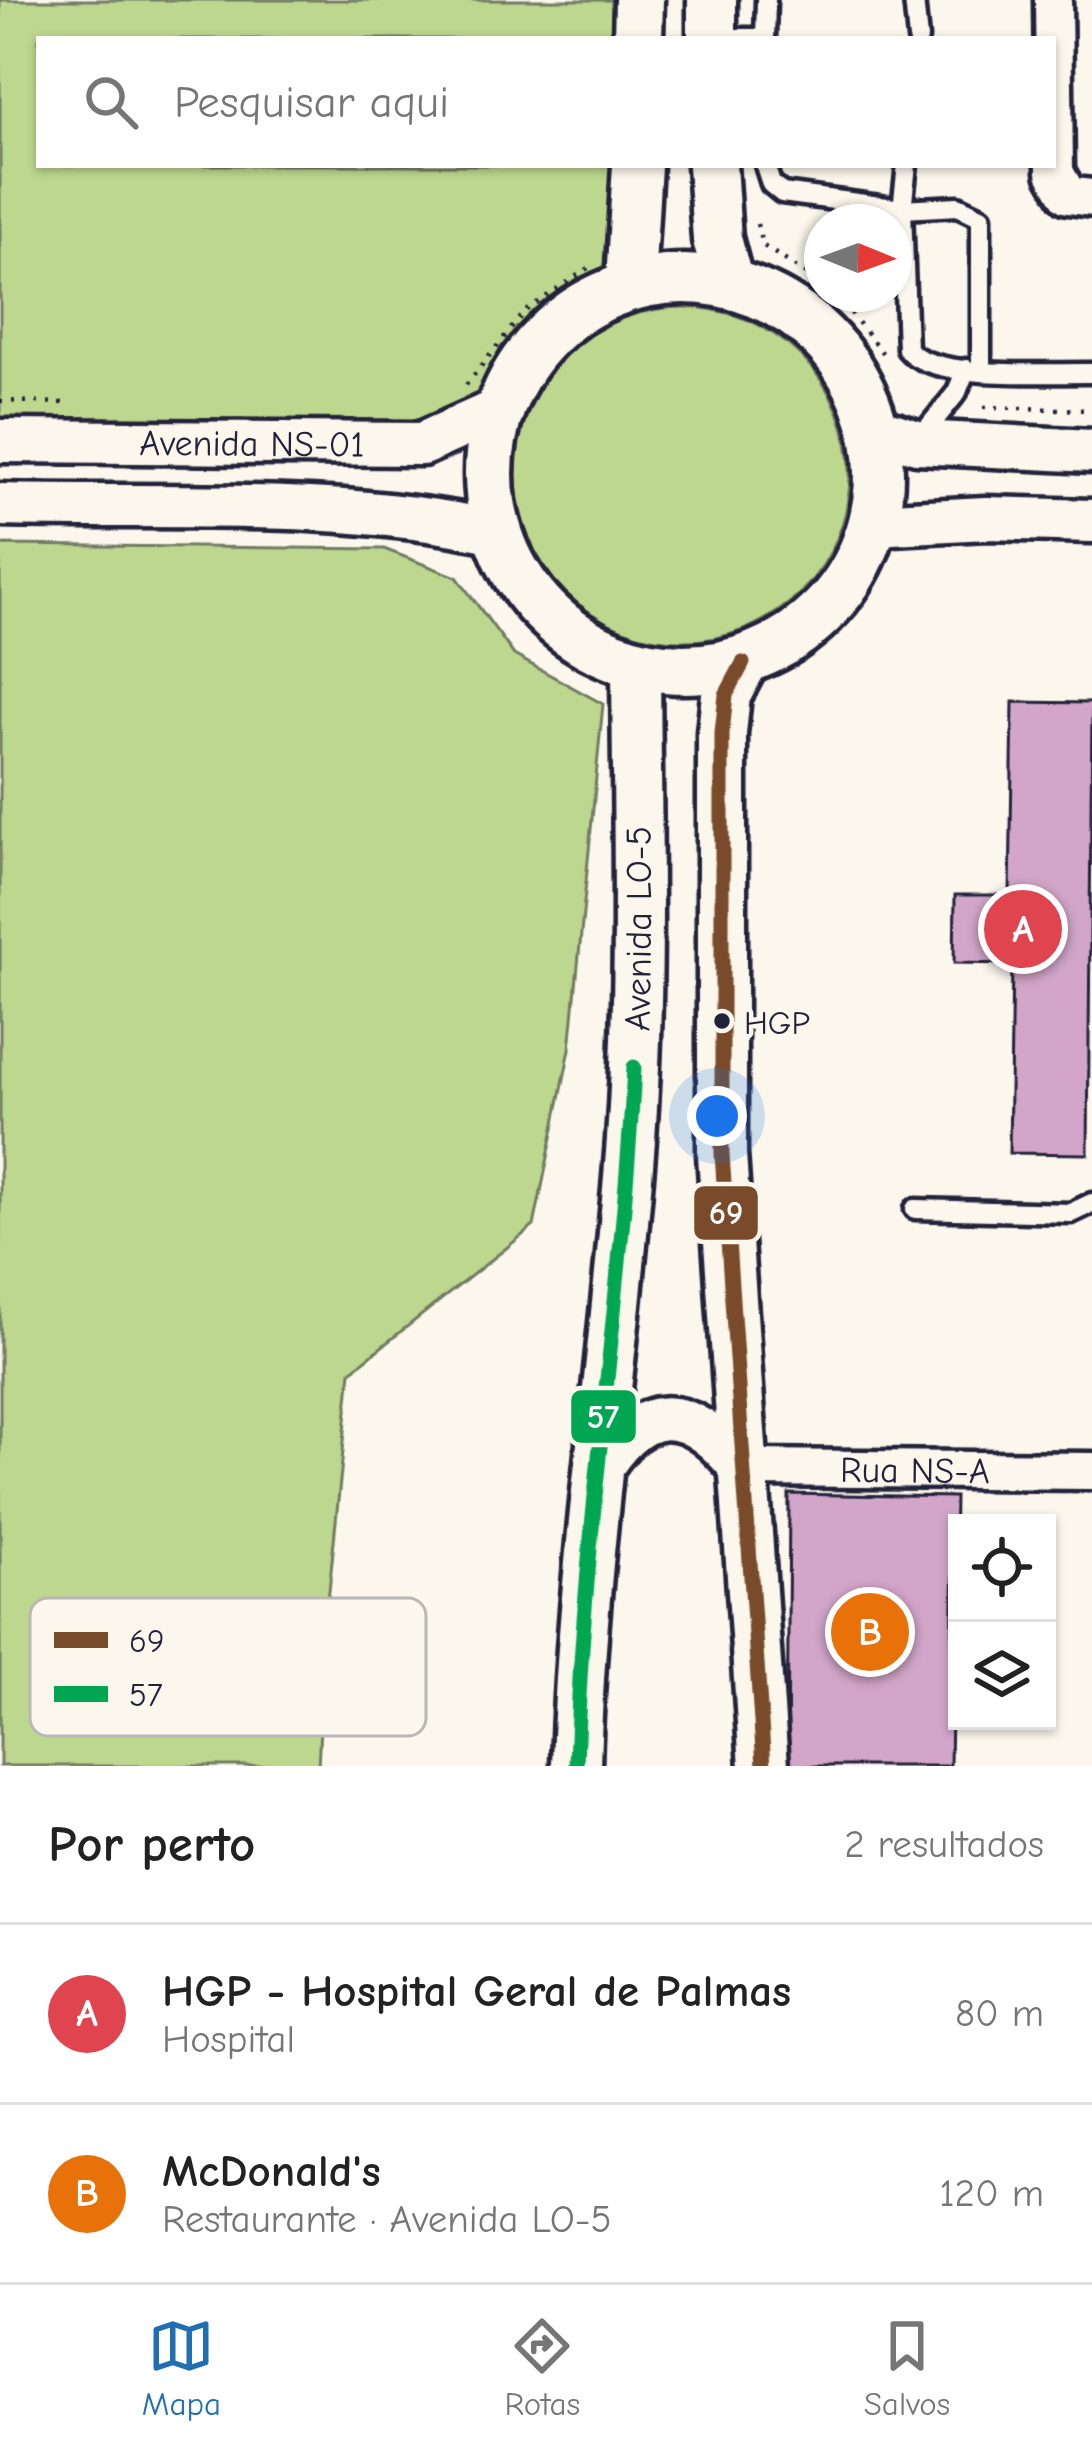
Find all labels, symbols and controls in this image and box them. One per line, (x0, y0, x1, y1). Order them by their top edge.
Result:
search box (36, 36, 1056, 168)
icon: search (78, 69, 144, 135)
text: Pesquisar aqui (174, 76, 449, 128)
north arrow (804, 204, 912, 312)
street label: Avenida NS-01 (139, 423, 365, 466)
street label: Avenida LO-5 (617, 826, 660, 1032)
pin: A (984, 884, 1062, 974)
place label: HGP (744, 1004, 810, 1042)
marker: HGP (711, 1010, 733, 1032)
your location (687, 1086, 747, 1146)
line badge: 69 (692, 1184, 760, 1242)
text: 69 (709, 1194, 743, 1232)
line badge: 57 (569, 1388, 638, 1445)
text: 57 (587, 1398, 619, 1436)
street label: Rua NS-A (840, 1450, 990, 1492)
map controls (948, 1514, 1056, 1730)
button: locate (948, 1514, 1056, 1622)
pin: B (831, 1587, 909, 1677)
legend (30, 1598, 426, 1736)
text: 69 (129, 1622, 164, 1660)
button: layers (948, 1622, 1056, 1730)
text: 57 (129, 1676, 163, 1714)
text: Por perto (48, 1815, 255, 1874)
text: 2 resultados (844, 1822, 1044, 1867)
text: HGP - Hospital Geral de Palmas (162, 1965, 791, 2017)
text: A (76, 1991, 98, 2036)
text: 80 m (955, 1991, 1044, 2036)
text: Hospital (162, 2017, 295, 2062)
text: McDonald's (162, 2145, 381, 2197)
text: B (75, 2171, 99, 2216)
text: 120 m (939, 2171, 1044, 2216)
text: Restaurante · Avenida LO-5 (162, 2197, 612, 2242)
tab: Mapa (142, 2313, 221, 2423)
tab: Rotas (504, 2313, 580, 2423)
tab: Salvos (864, 2313, 950, 2423)

